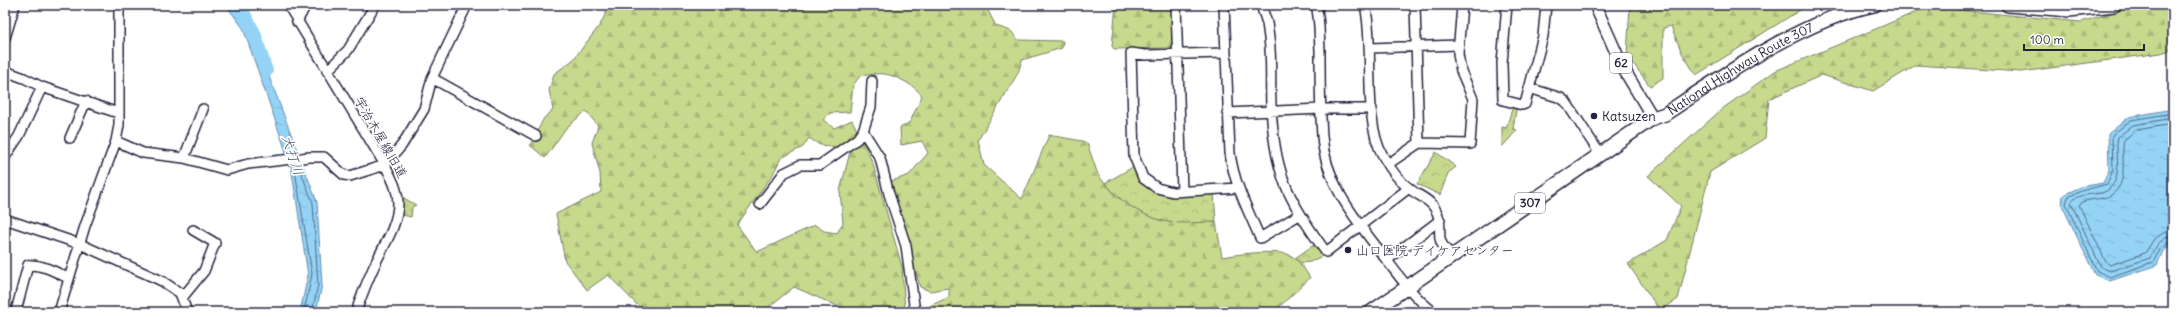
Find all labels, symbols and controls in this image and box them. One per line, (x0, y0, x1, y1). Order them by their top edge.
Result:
street label: National Highway Route 307 (1664, 19, 1816, 119)
scale bar (2024, 26, 2144, 52)
text: 100 m (2030, 32, 2064, 47)
road number: 62 (1610, 53, 1632, 73)
street label: 宇治木屋線旧道 (350, 94, 411, 181)
place label: Katsuzen (1602, 108, 1656, 125)
marker: Katsuzen (1589, 111, 1599, 121)
water label: 犬打川 (278, 132, 308, 178)
road number: 307 (1515, 193, 1545, 213)
place label: 山口医院 デイケアセンター (1356, 242, 1514, 259)
marker: 山口医院 デイケアセンター (1343, 245, 1353, 255)

